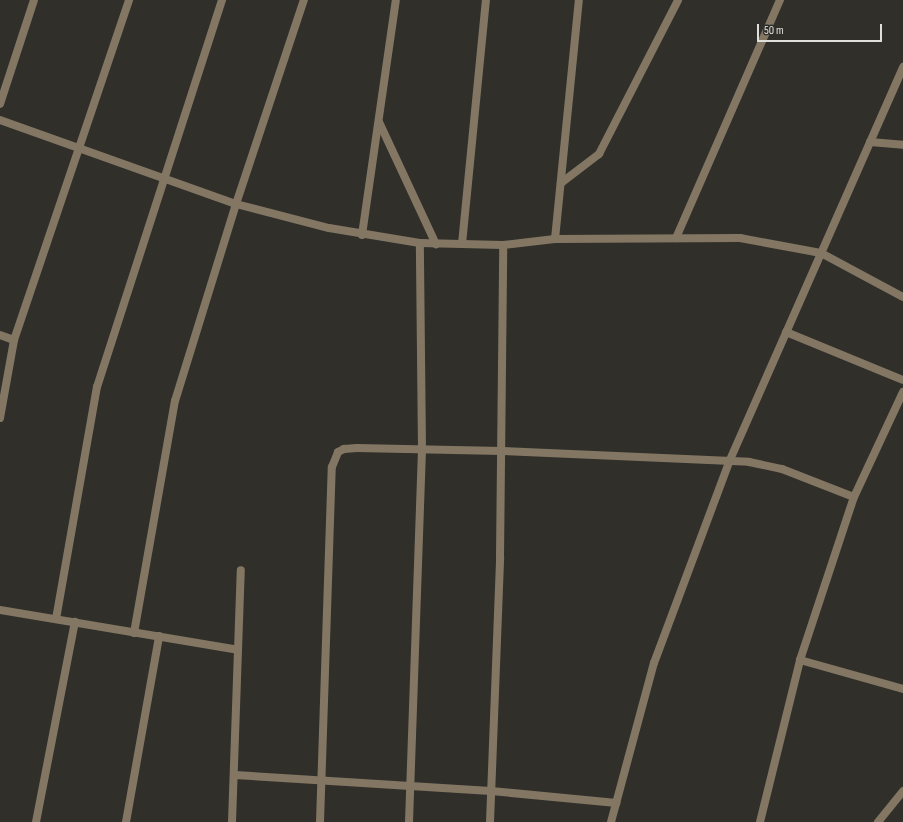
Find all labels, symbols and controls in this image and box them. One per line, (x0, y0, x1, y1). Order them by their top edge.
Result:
scale bar (759, 16, 884, 42)
text: 50 m (764, 23, 784, 38)

